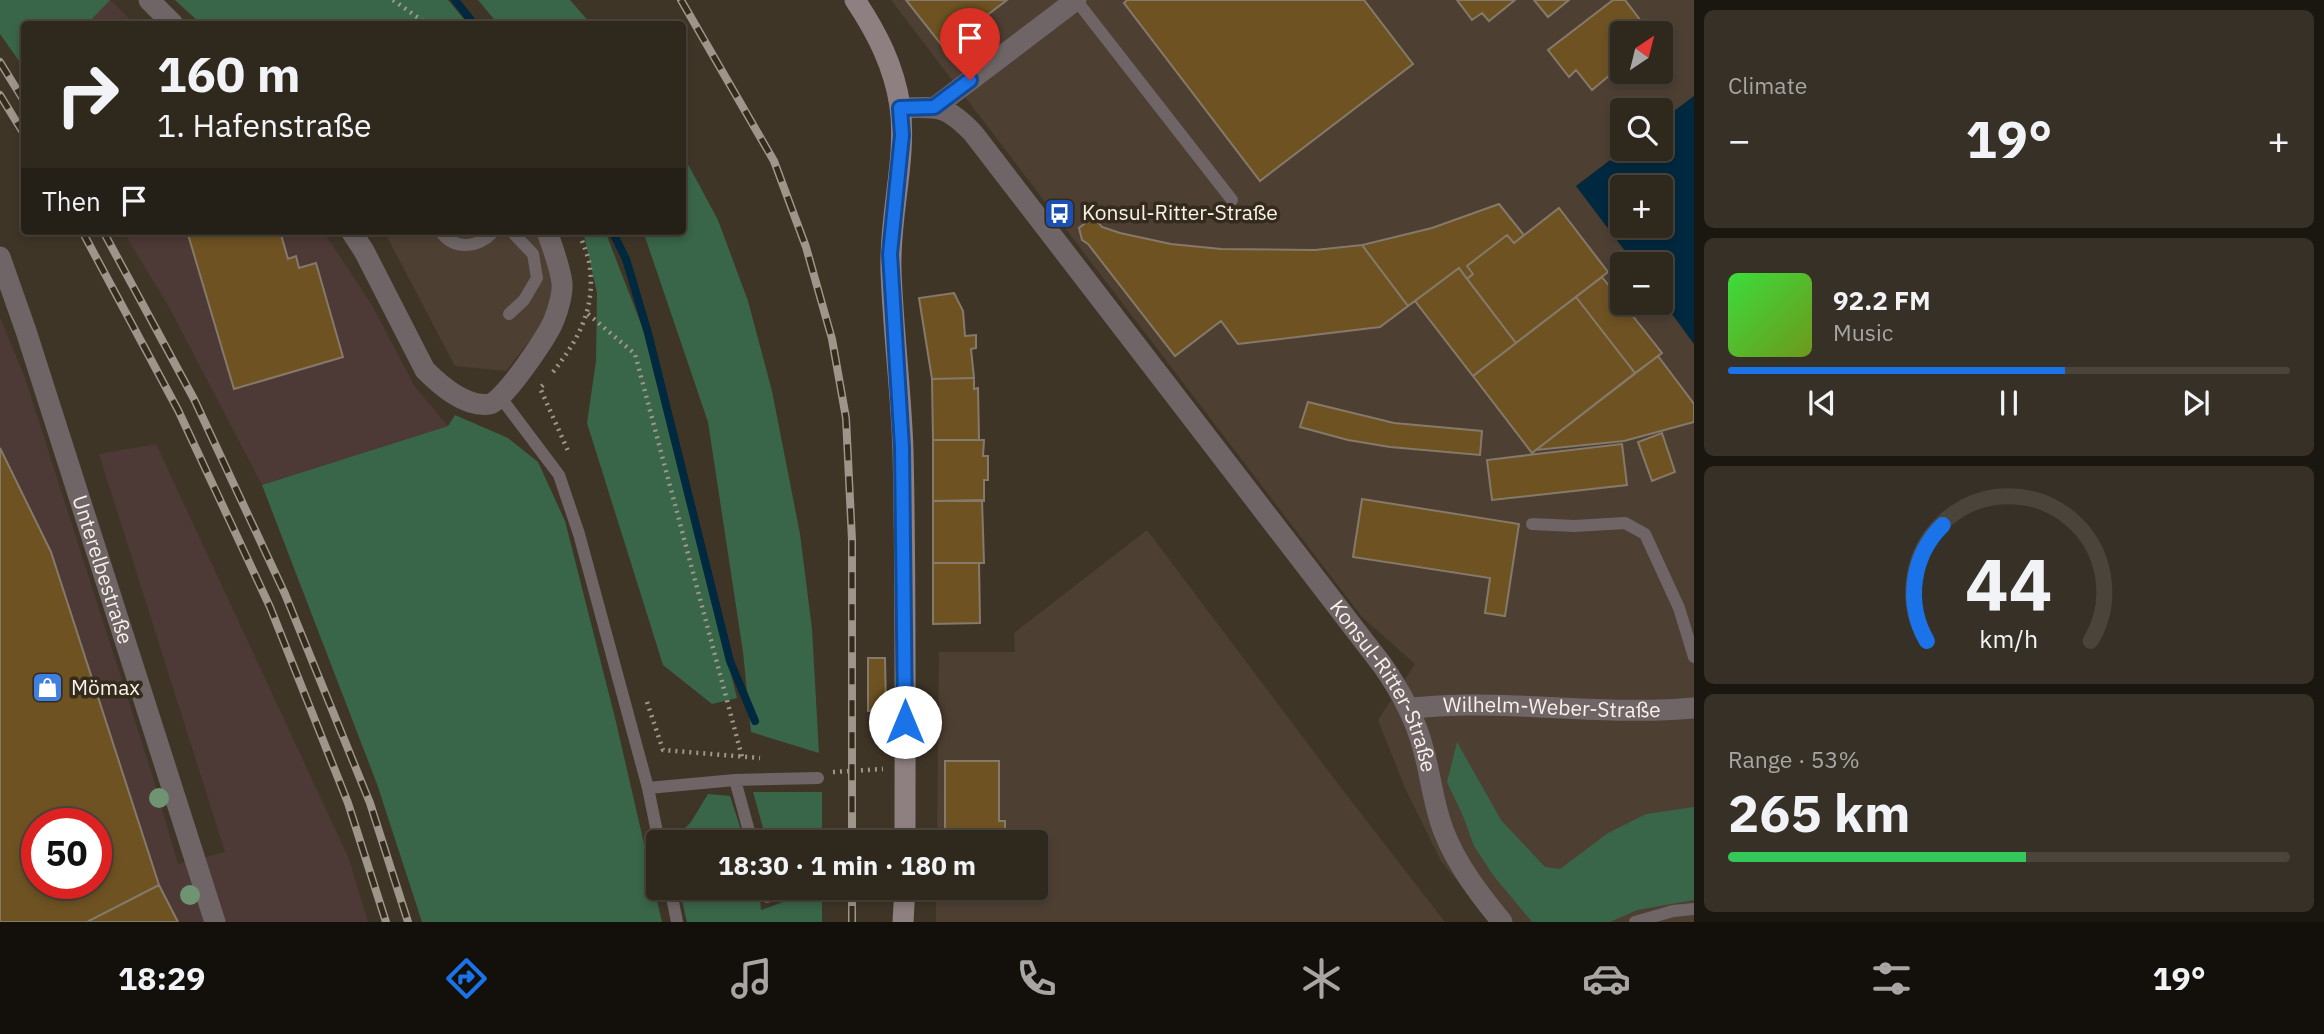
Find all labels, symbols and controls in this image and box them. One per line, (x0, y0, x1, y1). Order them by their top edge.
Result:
pin (940, 8, 1000, 80)
icon: arrive (951, 19, 989, 57)
north arrow (1610, 21, 1673, 84)
map controls (1610, 21, 1673, 315)
text: 160 m (157, 42, 301, 105)
icon: right (42, 49, 133, 140)
text: Climate (1728, 70, 1807, 100)
button: search (1610, 98, 1673, 161)
text: 1. Hafenstraße (157, 104, 372, 146)
text: 19° (1966, 105, 2052, 172)
text: − (1728, 115, 1751, 164)
text: + (2267, 115, 2290, 164)
button: + (1610, 175, 1673, 238)
icon: arrive (115, 182, 153, 220)
text: Then (42, 184, 101, 218)
bus stop icon: Konsul-Ritter-Straße (1042, 196, 1076, 230)
place label: Konsul-Ritter-Straße (1082, 198, 1278, 226)
button: − (1610, 252, 1673, 315)
text: 92.2 FM (1833, 283, 1931, 317)
text: Music (1833, 317, 1893, 347)
icon: previous (1803, 384, 1841, 422)
icon: pause (1990, 384, 2028, 422)
icon: next (2177, 384, 2215, 422)
street label: Unterelbestraße (66, 491, 140, 647)
text: 44 (1965, 536, 2053, 631)
street label: Konsul-Ritter-Straße (1324, 594, 1443, 775)
text: km/h (1980, 622, 2038, 655)
shop icon: Mömax (31, 671, 65, 705)
place label: Mömax (71, 673, 140, 701)
position arrow (868, 685, 942, 759)
street label: Wilhelm-Weber-Straße (1442, 690, 1661, 723)
text: Range · 53% (1728, 744, 1860, 774)
text: 265 km (1728, 779, 1910, 846)
speed limit sign: 50 (21, 808, 112, 899)
text: 18:30 · 1 min · 180 m (718, 848, 976, 882)
icon: directions (442, 954, 491, 1003)
icon: music (727, 954, 776, 1003)
icon: phone (1012, 954, 1061, 1003)
icon: climate (1297, 954, 1346, 1003)
icon: car (1582, 954, 1631, 1003)
icon: filters (1867, 954, 1916, 1003)
text: 18:29 (118, 957, 205, 999)
text: 19° (2152, 957, 2206, 999)

